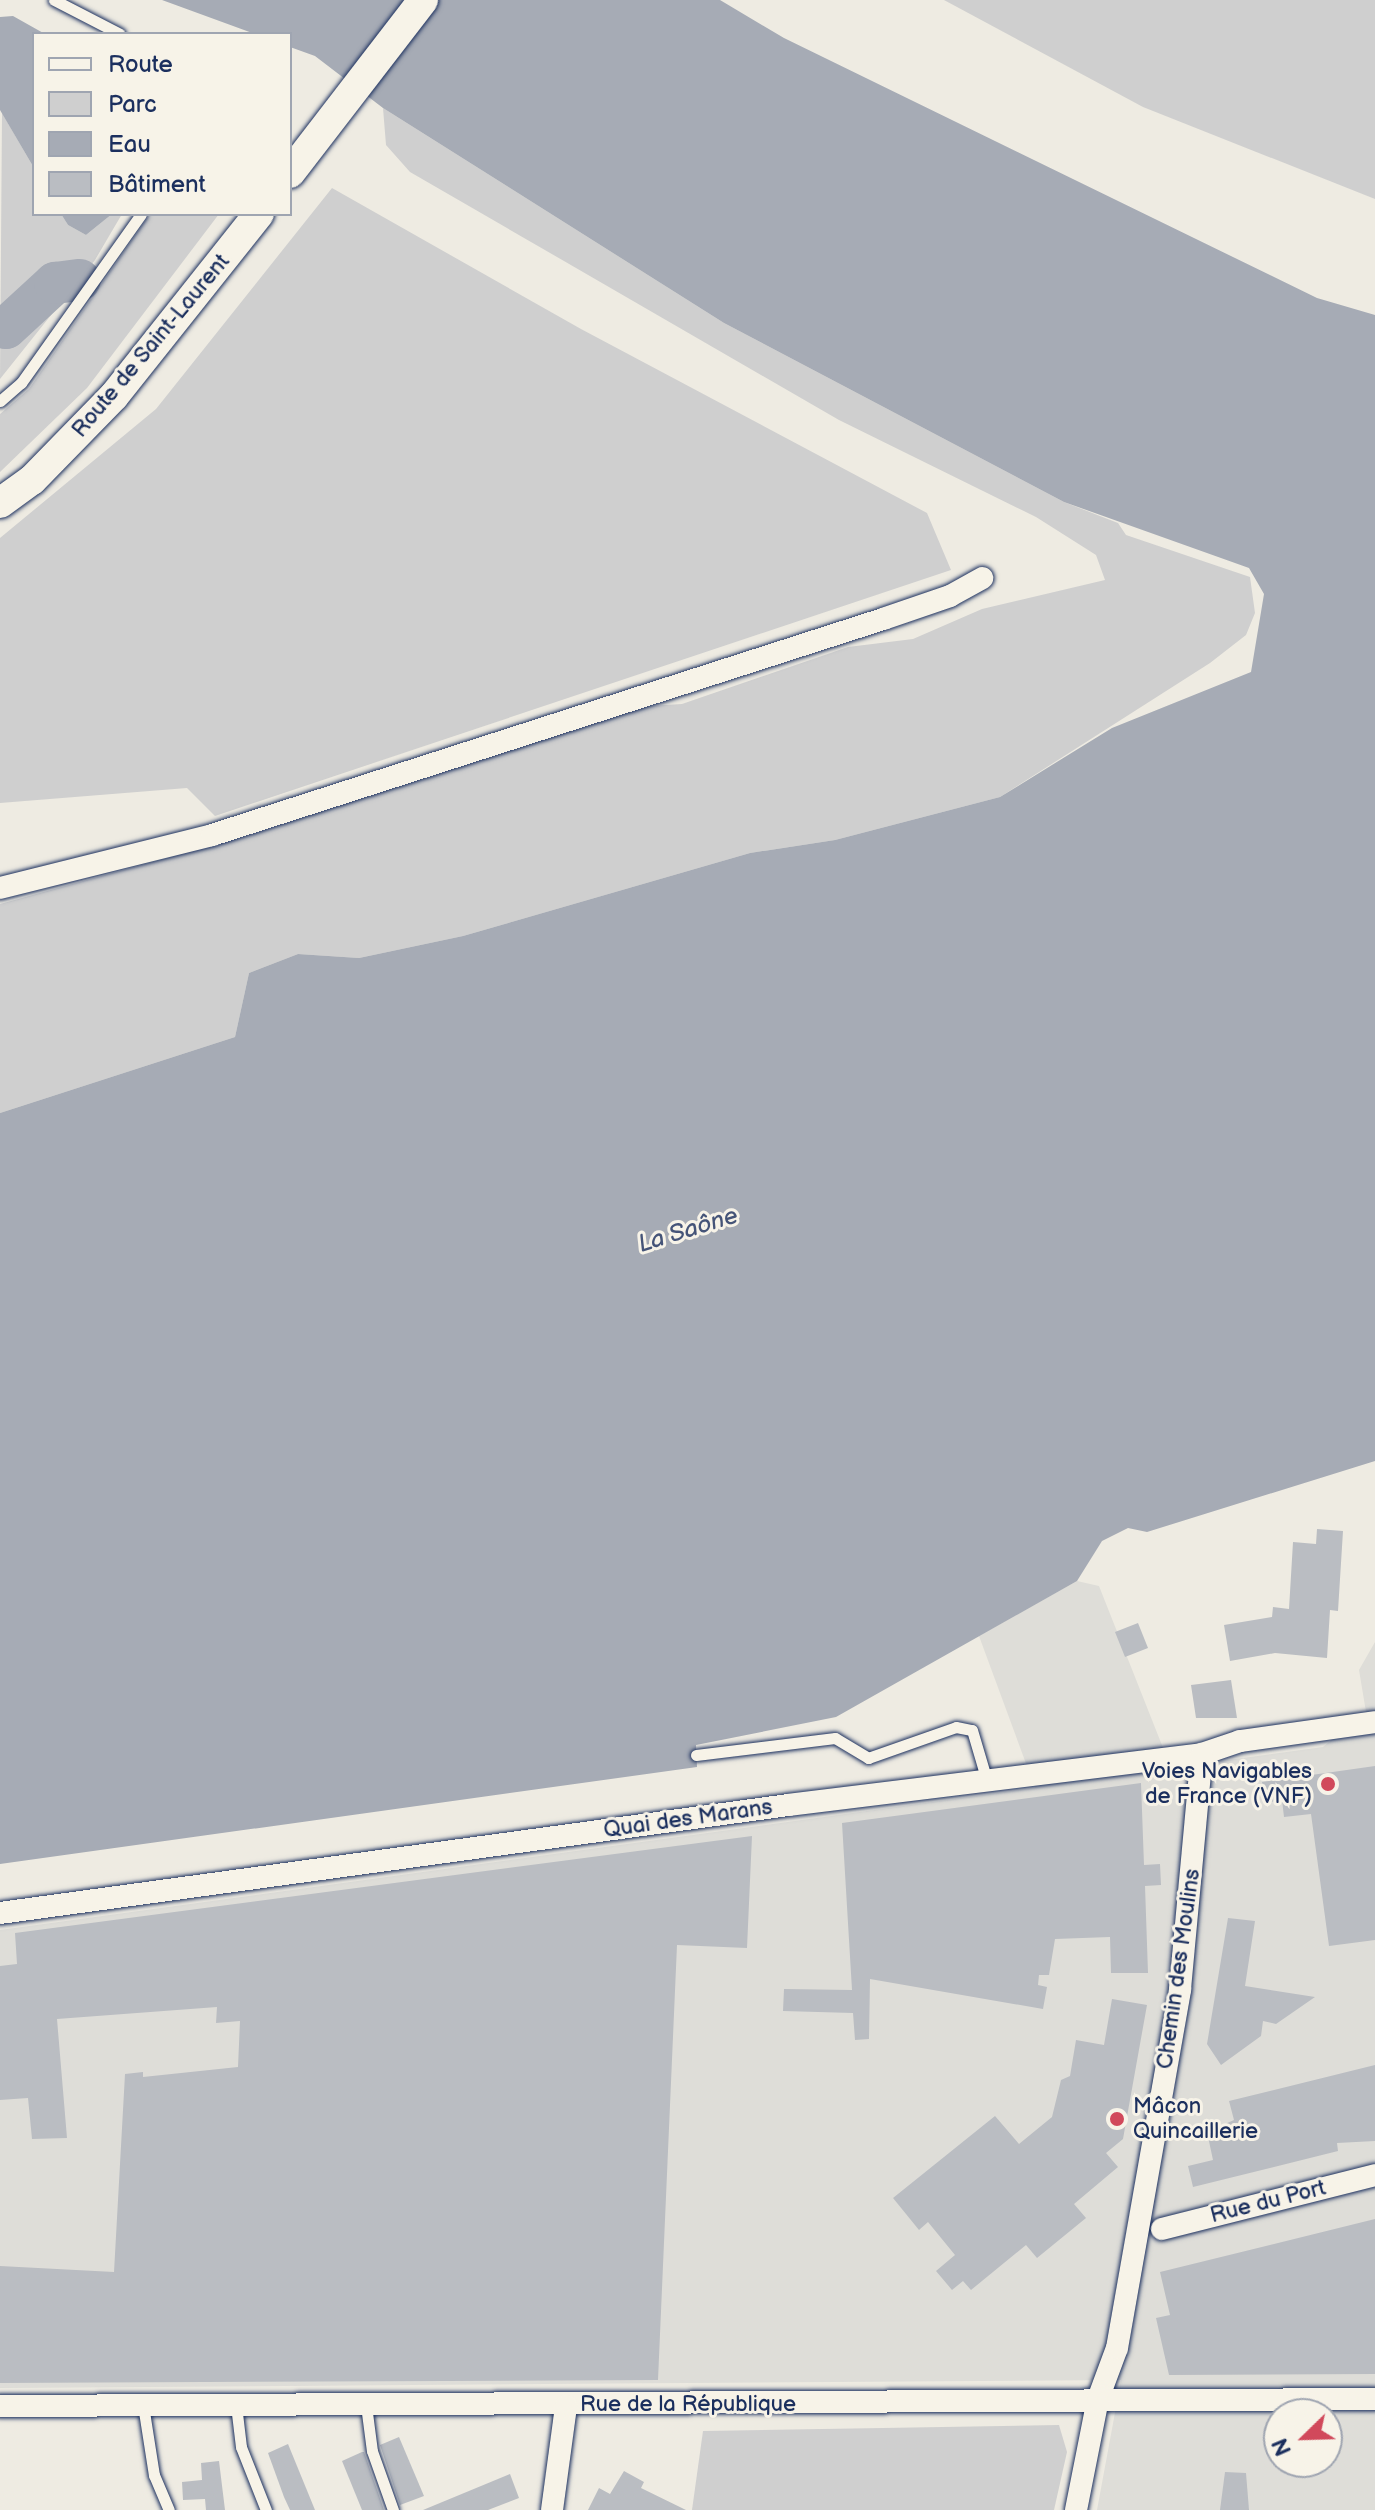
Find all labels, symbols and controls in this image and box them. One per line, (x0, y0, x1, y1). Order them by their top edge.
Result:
legend (32, 32, 292, 216)
text: Route (108, 50, 173, 79)
text: Parc (108, 90, 157, 119)
text: Eau (108, 130, 151, 159)
text: Bâtiment (108, 170, 206, 199)
street label: Route de Saint-Laurent (67, 249, 235, 443)
water label: La Saône (634, 1201, 742, 1259)
place label: Voies Navigables de France (VNF) (1142, 1758, 1312, 1810)
marker: Voies Navigables de France (VNF) (1319, 1775, 1337, 1793)
street label: Quai des Marans (602, 1794, 774, 1844)
street label: Chemin des Moulins (1152, 1867, 1206, 2071)
place label: Mâcon Quincaillerie (1133, 2093, 1258, 2144)
marker: Mâcon Quincaillerie (1108, 2110, 1126, 2128)
street label: Rue du Port (1208, 2175, 1328, 2229)
street label: Rue de la République (580, 2392, 796, 2418)
north arrow (1263, 2398, 1343, 2478)
text: N (1267, 2434, 1298, 2460)

